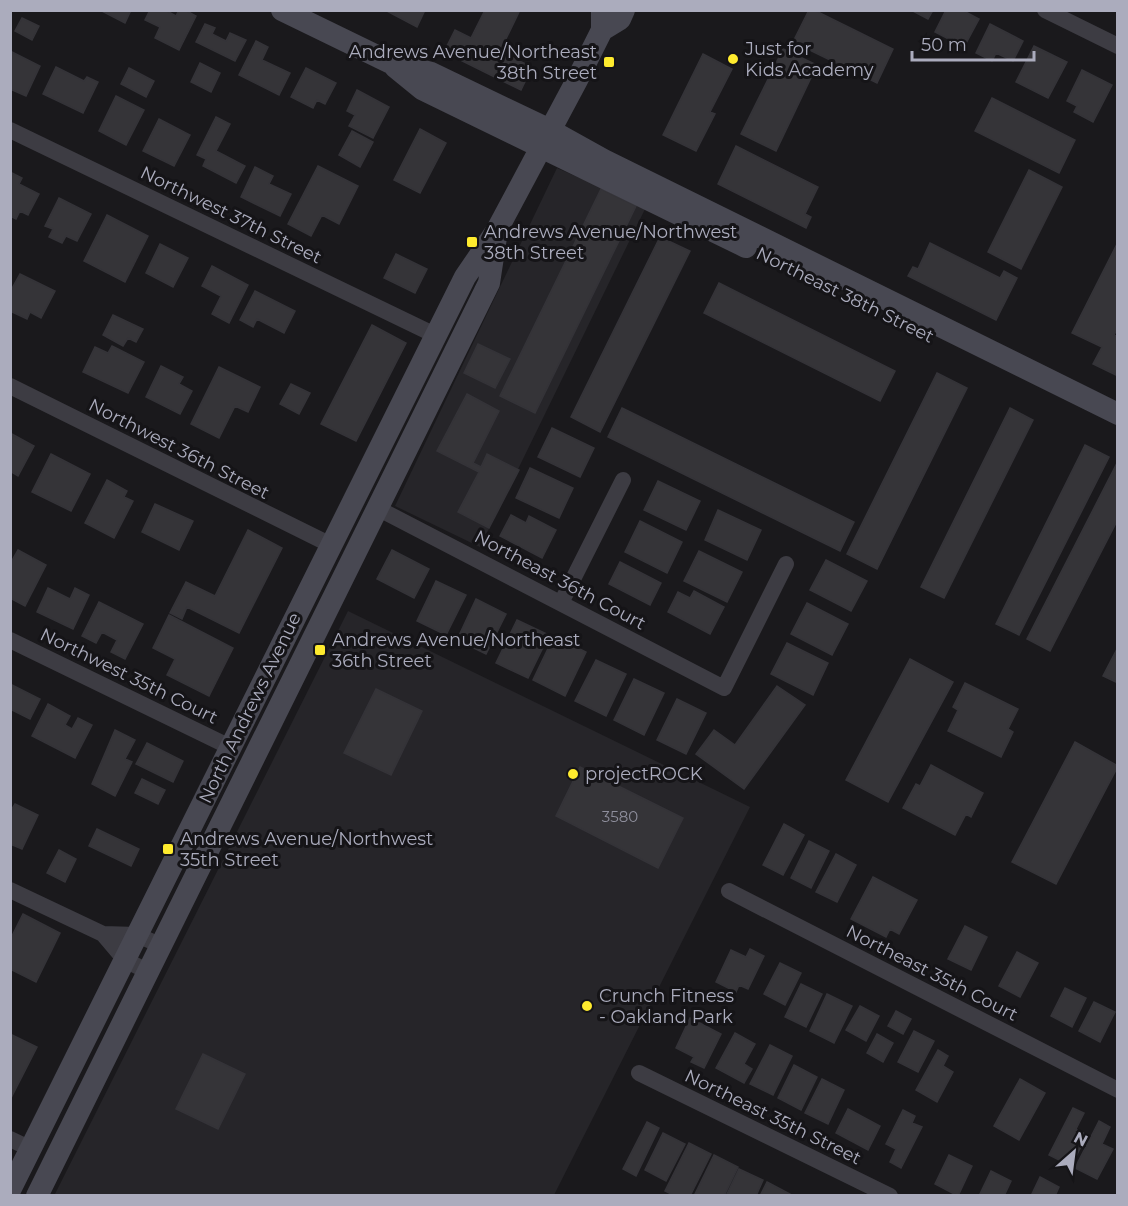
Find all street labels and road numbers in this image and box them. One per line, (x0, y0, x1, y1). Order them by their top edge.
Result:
street label: Northwest 37th Street (137, 162, 325, 268)
street label: Northeast 38th Street (752, 242, 938, 348)
street label: Northwest 36th Street (85, 394, 273, 504)
street label: Northeast 36th Court (471, 526, 649, 634)
street label: North Andrews Avenue (194, 609, 306, 807)
street label: Northwest 35th Court (37, 623, 221, 729)
street label: Northeast 35th Court (842, 920, 1022, 1026)
street label: Northeast 35th Street (681, 1065, 865, 1169)

